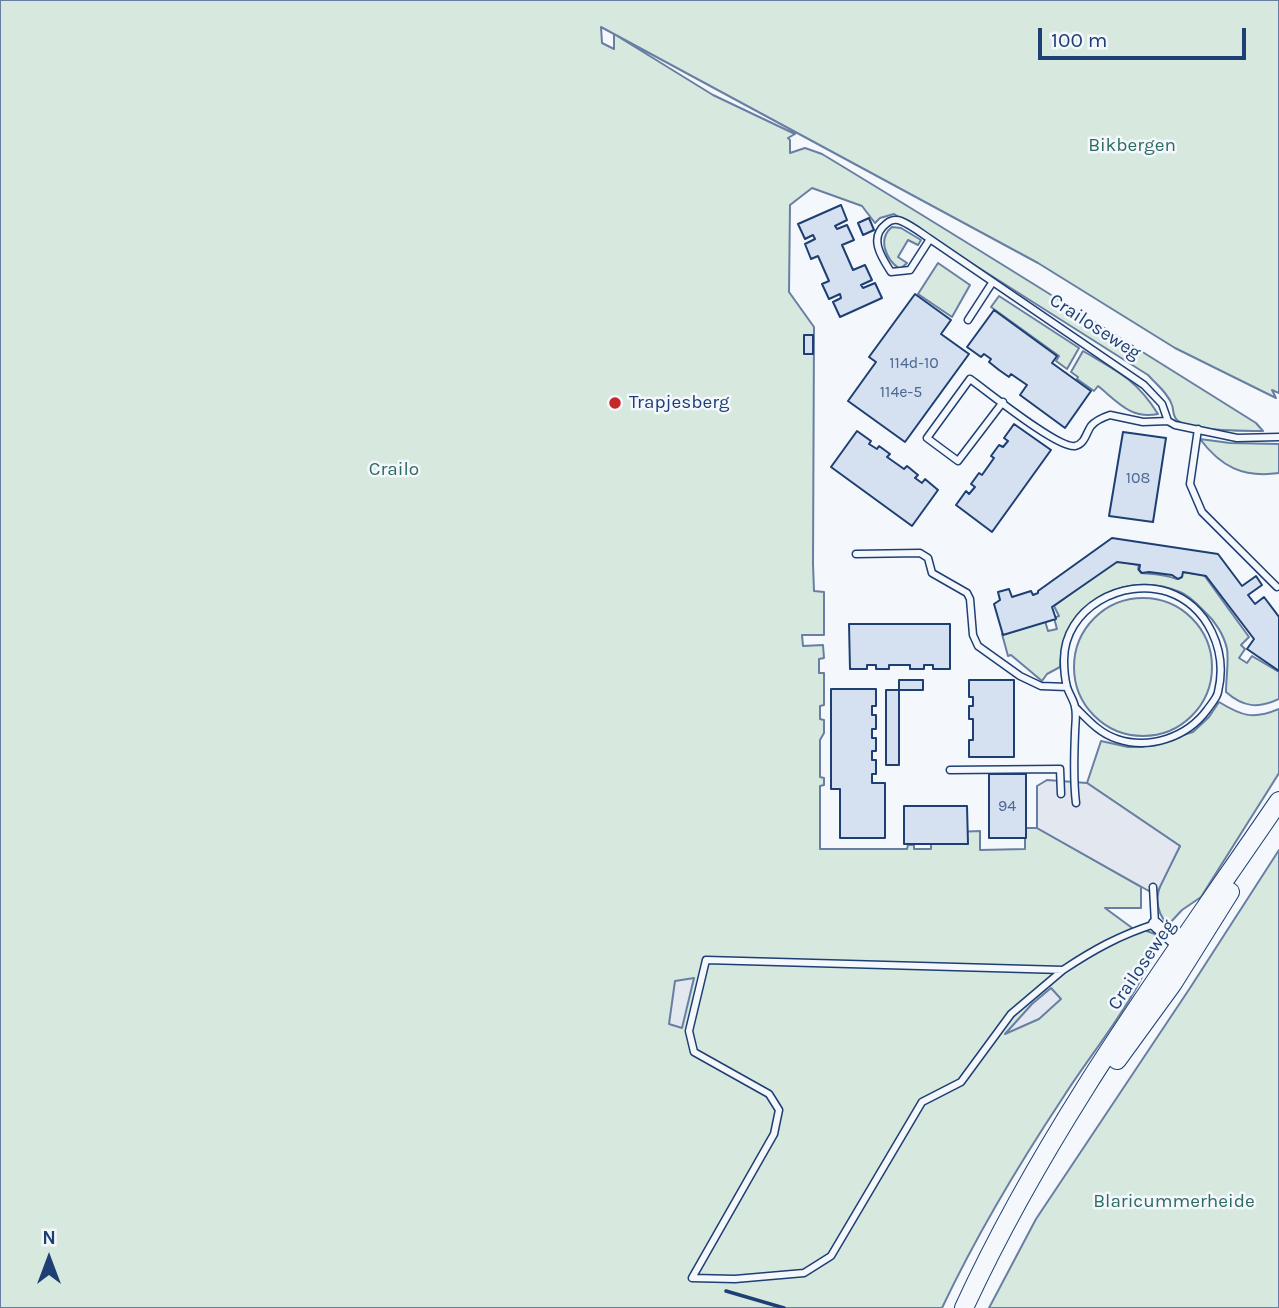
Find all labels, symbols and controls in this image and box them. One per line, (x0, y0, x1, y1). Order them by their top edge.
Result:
scale bar (1041, 14, 1249, 58)
text: 100 m (1051, 28, 1108, 52)
park label: Bikbergen (1088, 135, 1176, 157)
street label: Crailoseweg (1045, 289, 1145, 365)
house number: 114d-10 (889, 353, 939, 373)
house number: 114e-5 (880, 382, 922, 402)
place label: Trapjesberg (629, 392, 730, 414)
marker: Trapjesberg (607, 395, 623, 411)
park label: Crailo (369, 459, 419, 481)
house number: 108 (1126, 468, 1150, 488)
house number: 94 (998, 796, 1016, 816)
street label: Crailoseweg (1103, 915, 1181, 1015)
park label: Blaricummerheide (1093, 1191, 1255, 1213)
north arrow (14, 1224, 84, 1294)
text: N (42, 1227, 56, 1249)

